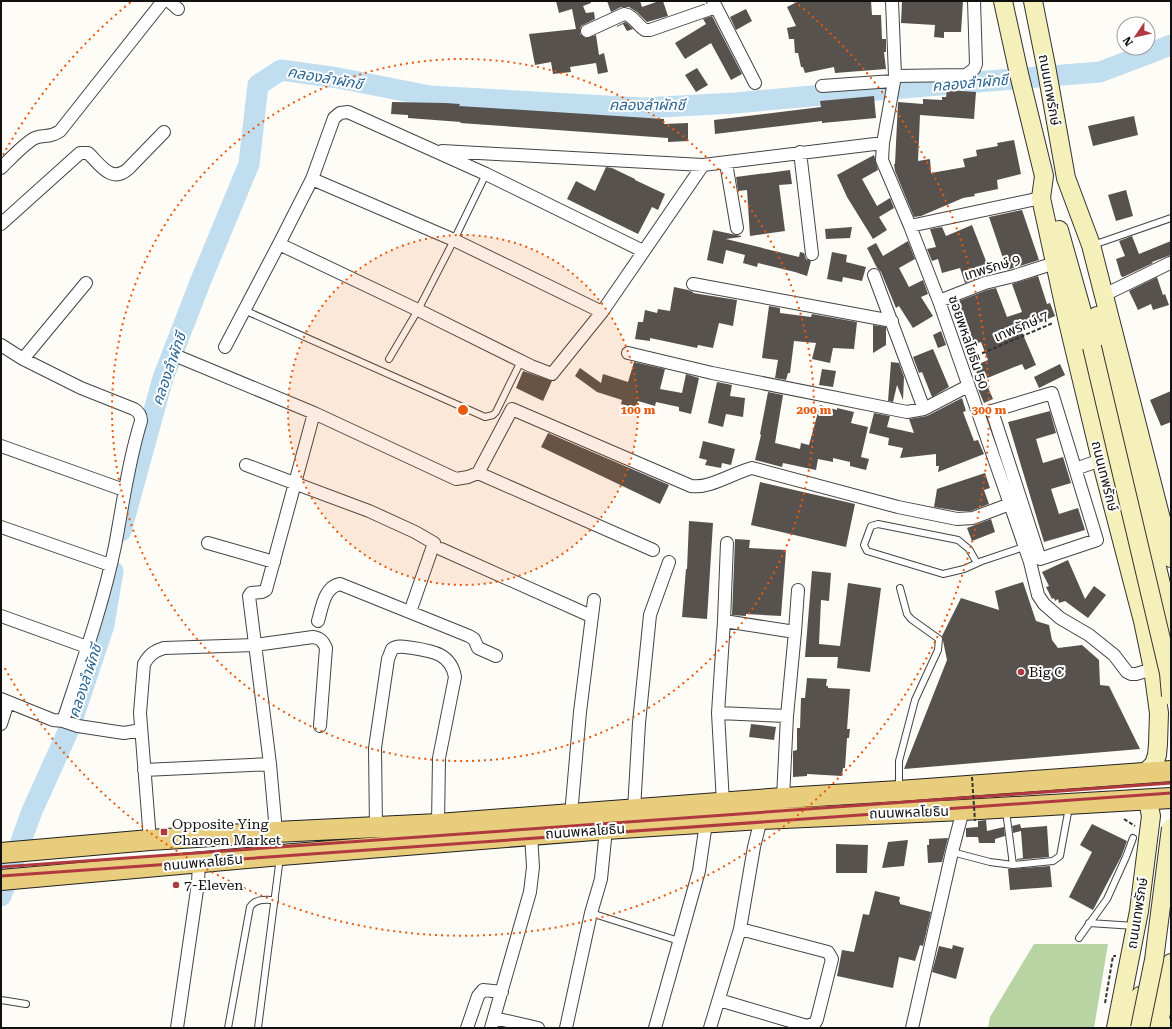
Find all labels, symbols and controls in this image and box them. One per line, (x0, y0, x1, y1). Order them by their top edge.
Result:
north arrow (1116, 16, 1156, 56)
text: N (1120, 34, 1136, 48)
street label: ถนนเทพรักษ์ (1036, 53, 1064, 127)
water label: คลองลำผักชี (286, 63, 366, 94)
water label: คลองลำผักชี (931, 71, 1011, 95)
water label: คลองลำผักชี (609, 96, 687, 114)
street label: เทพรักษ์ 9 (962, 251, 1022, 283)
street label: ซอยพหลโยธิน 50 (946, 293, 993, 391)
street label: เทพรักษ์ 7 (991, 307, 1051, 345)
water label: คลองลำผักชี (148, 328, 191, 408)
centre of rings (456, 403, 470, 417)
text: 100 m (621, 403, 656, 417)
text: 200 m (797, 403, 832, 417)
text: 300 m (972, 403, 1007, 417)
street label: ถนนเทพรักษ์ (1089, 439, 1122, 513)
water label: คลองลำผักชี (65, 640, 106, 720)
place label: Big C (1029, 664, 1064, 680)
marker: Big C (1016, 667, 1026, 677)
street label: ถนนพหลโยธิน (869, 803, 949, 821)
place label: Opposite Ying Charoen Market (172, 816, 281, 848)
street label: ถนนพหลโยธิน (545, 820, 625, 842)
marker: Opposite Ying Charoen Market (159, 827, 169, 837)
street label: ถนนพหลโยธิน (162, 851, 244, 873)
street label: ถนนเทพรักษ์ (1123, 876, 1151, 950)
place label: 7-Eleven (184, 877, 243, 893)
marker: 7-Eleven (171, 880, 181, 890)

